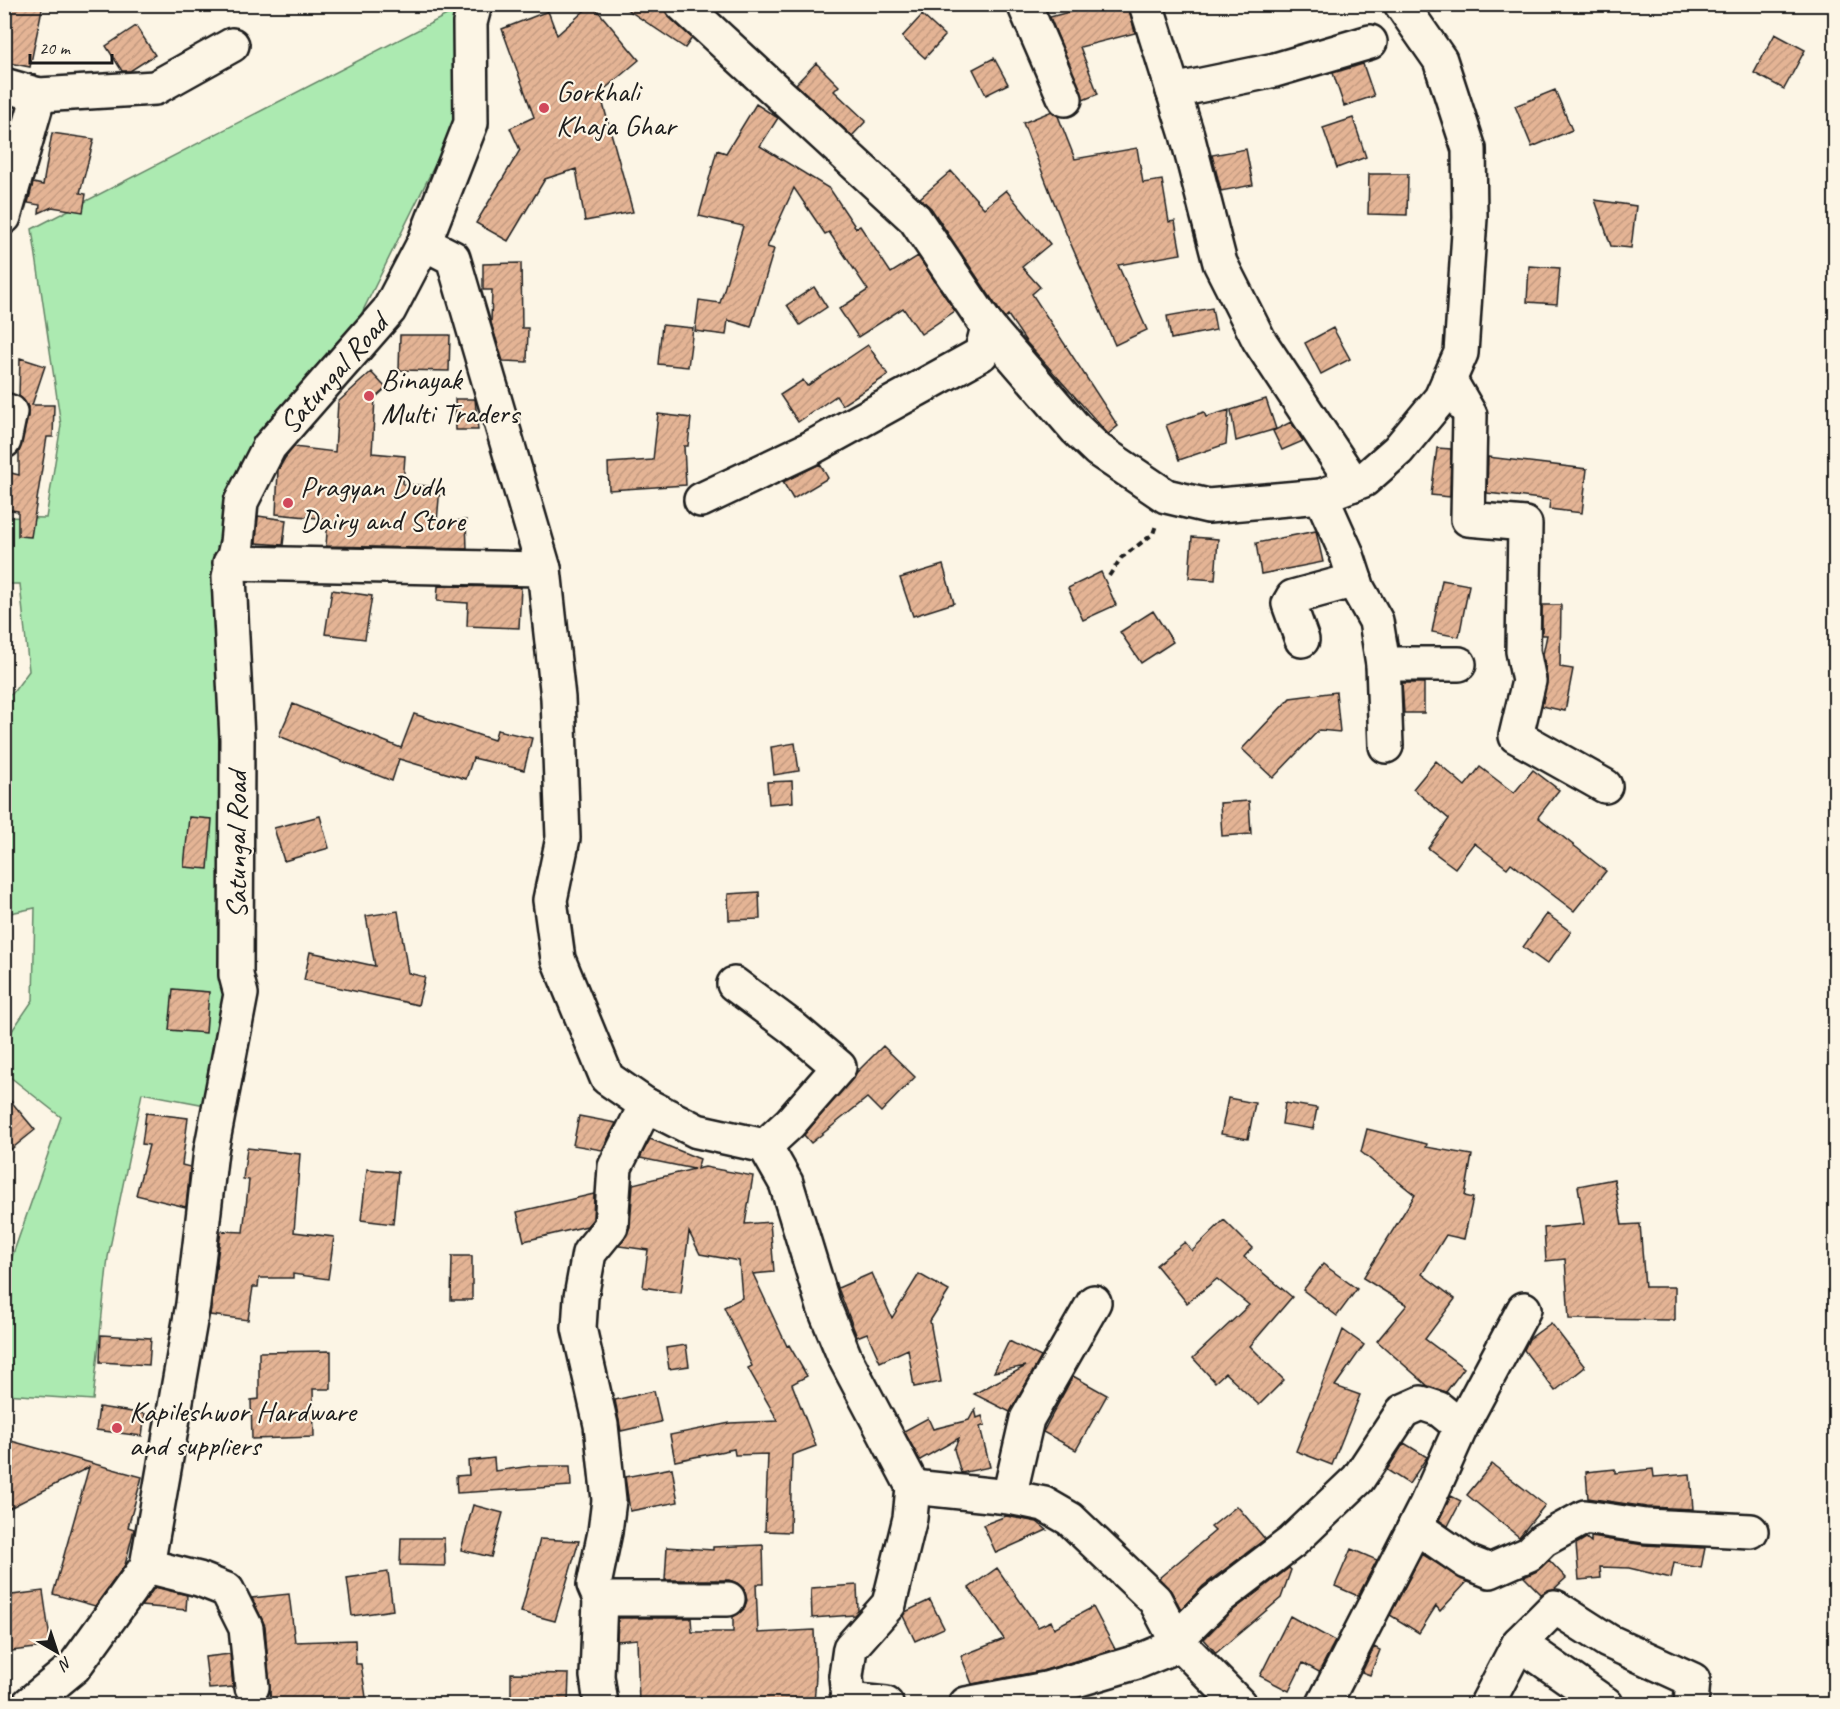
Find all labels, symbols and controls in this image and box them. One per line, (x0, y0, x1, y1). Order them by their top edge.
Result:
scale bar (30, 27, 112, 65)
text: 20 m (39, 37, 72, 59)
place label: Gorkhali Khaja Ghar (556, 72, 679, 144)
marker: Gorkhali Khaja Ghar (537, 101, 551, 115)
street label: Satungal Road (270, 302, 399, 442)
place label: Binayak Multi Traders (381, 360, 522, 432)
marker: Binayak Multi Traders (362, 389, 376, 403)
place label: Pragyan Dudh Dairy and Store (300, 467, 467, 539)
marker: Pragyan Dudh Dairy and Store (281, 496, 295, 510)
street label: Satungal Road (217, 767, 255, 919)
place label: Kapileshwor Hardware and suppliers (129, 1392, 358, 1464)
marker: Kapileshwor Hardware and suppliers (110, 1421, 124, 1435)
north arrow (27, 1622, 87, 1682)
text: N (53, 1652, 76, 1676)

